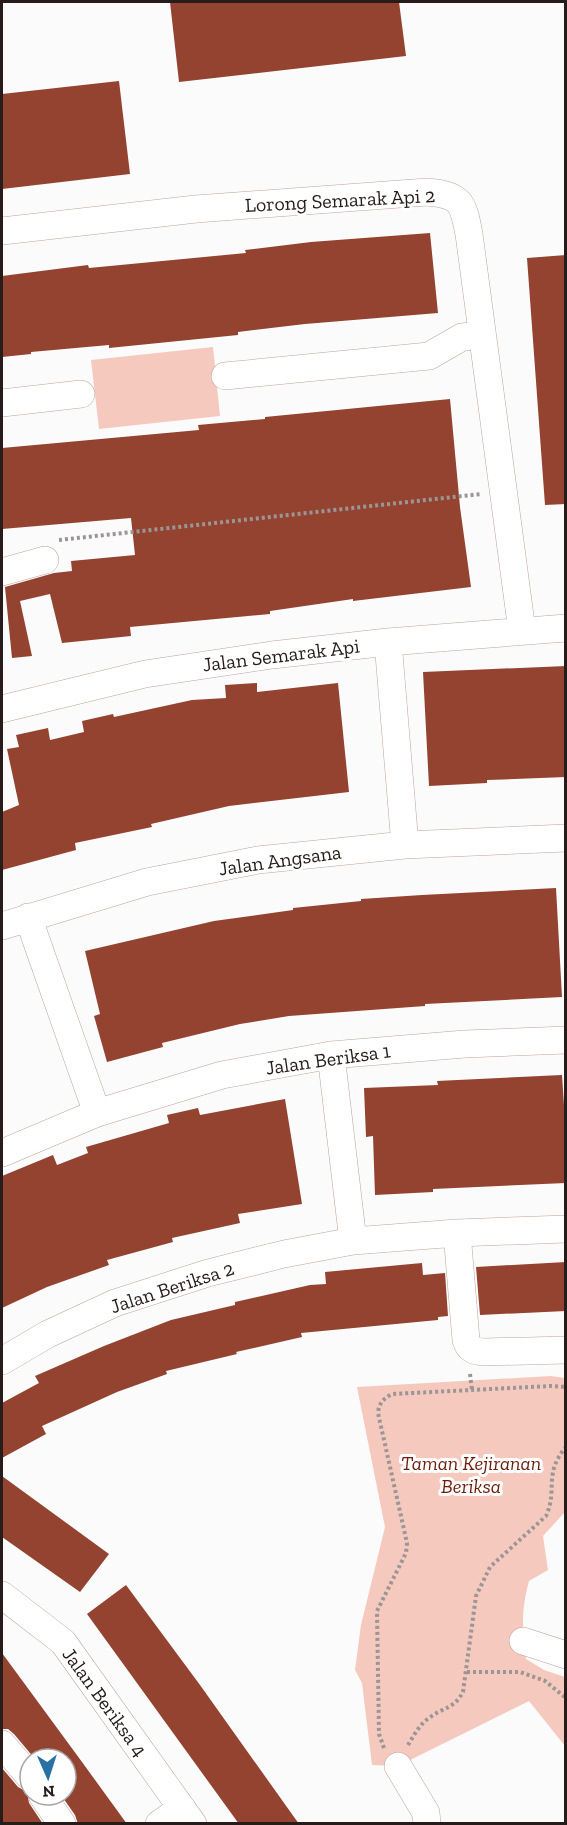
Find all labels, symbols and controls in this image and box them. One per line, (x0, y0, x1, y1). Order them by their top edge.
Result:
street label: Lorong Semarak Api 2 (244, 183, 436, 217)
street label: Jalan Semarak Api (201, 633, 361, 677)
street label: Jalan Angsana (217, 839, 343, 880)
street label: Jalan Beriksa 1 (264, 1038, 392, 1080)
street label: Jalan Beriksa 2 (107, 1256, 237, 1318)
park label: Taman Kejiranan Beriksa (401, 1451, 541, 1498)
street label: Jalan Beriksa 4 (57, 1643, 153, 1761)
north arrow (18, 1747, 78, 1807)
text: N (42, 1782, 55, 1801)

